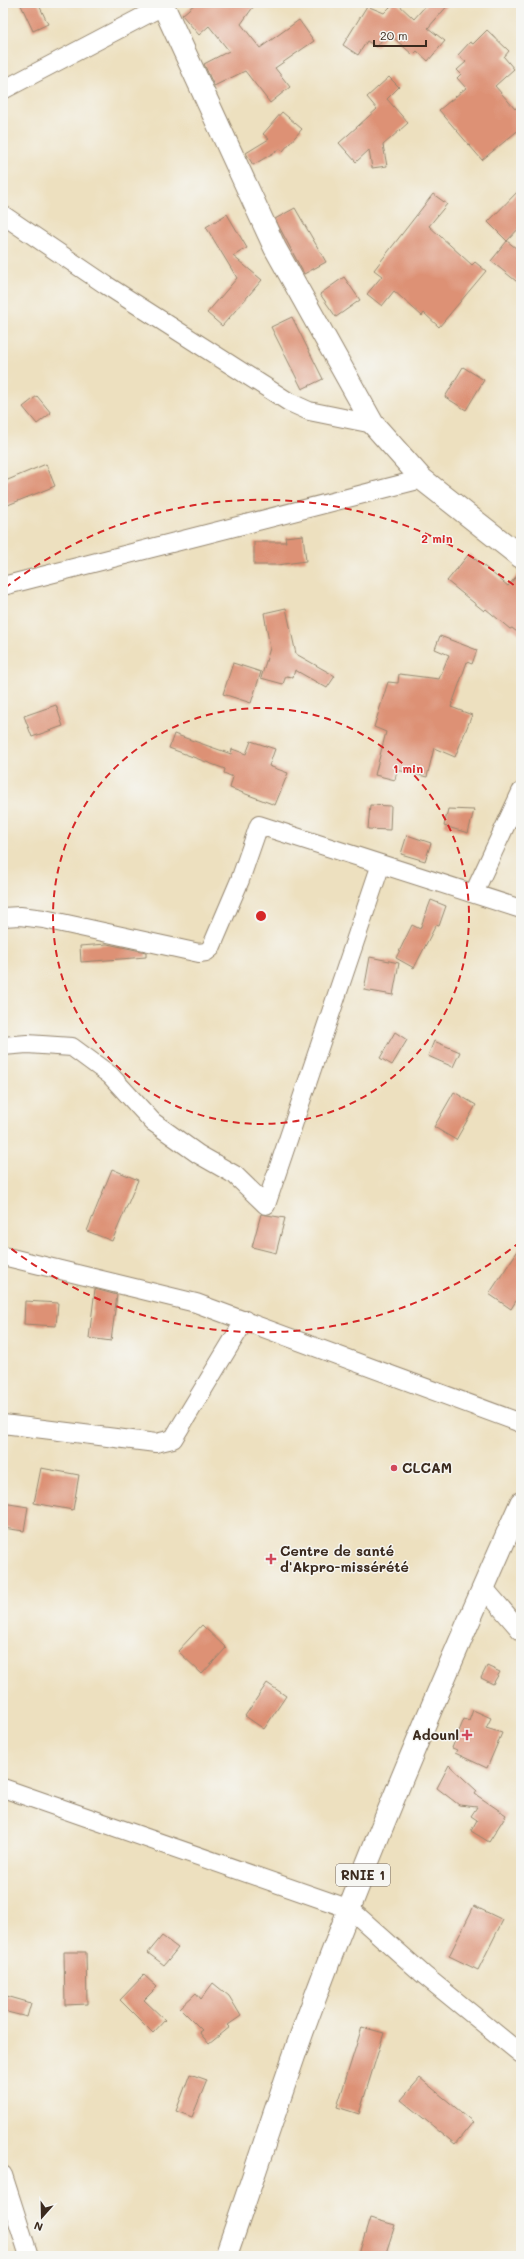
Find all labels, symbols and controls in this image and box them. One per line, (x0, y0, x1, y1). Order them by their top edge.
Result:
scale bar (374, 22, 426, 48)
text: 20 m (380, 27, 408, 43)
text: 2 min (421, 530, 453, 546)
text: 1 min (393, 760, 423, 776)
centre of rings (254, 909, 268, 923)
place label: CLCAM (402, 1458, 452, 1477)
marker: CLCAM (389, 1463, 399, 1473)
place label: Centre de santé d'Akpro-missérété (280, 1541, 409, 1576)
marker: Centre de santé d'Akpro-missérété (265, 1553, 277, 1565)
place label: Adounl (412, 1725, 459, 1744)
marker: Adounl (462, 1730, 472, 1740)
road number: RNIE 1 (336, 1864, 390, 1886)
north arrow (22, 2197, 62, 2237)
text: N (32, 2218, 45, 2235)

